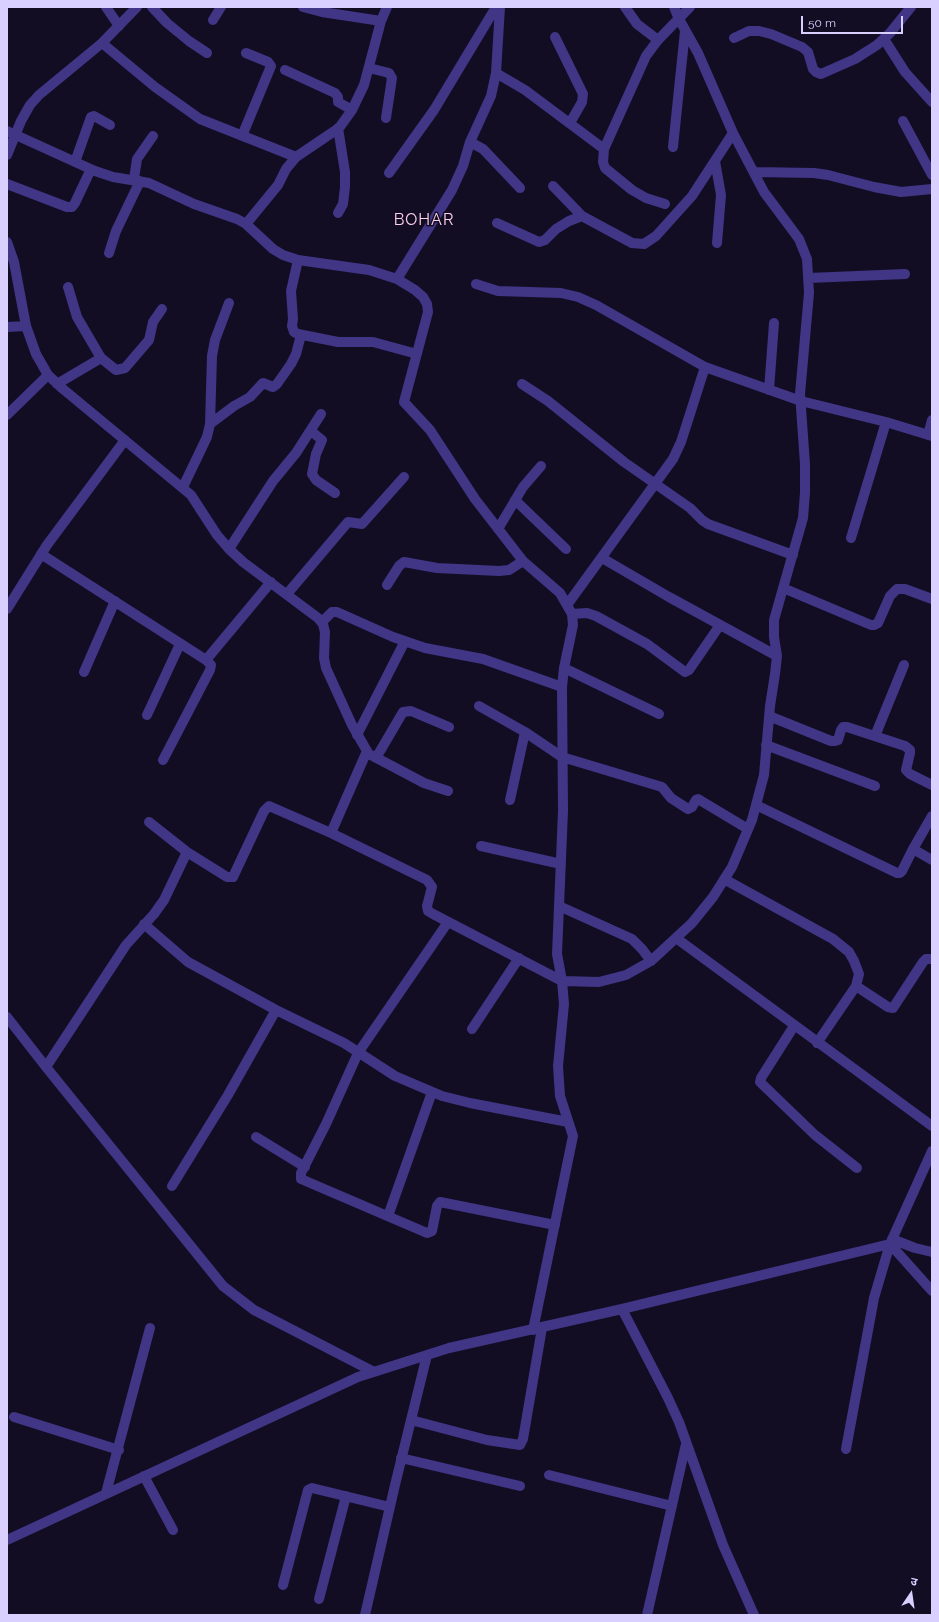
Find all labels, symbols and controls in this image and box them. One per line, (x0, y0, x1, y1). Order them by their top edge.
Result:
scale bar (803, 8, 905, 34)
text: 50 m (808, 16, 836, 30)
district label: BOHAR (394, 210, 454, 230)
north arrow (891, 1574, 931, 1614)
text: उ (909, 1575, 918, 1589)

